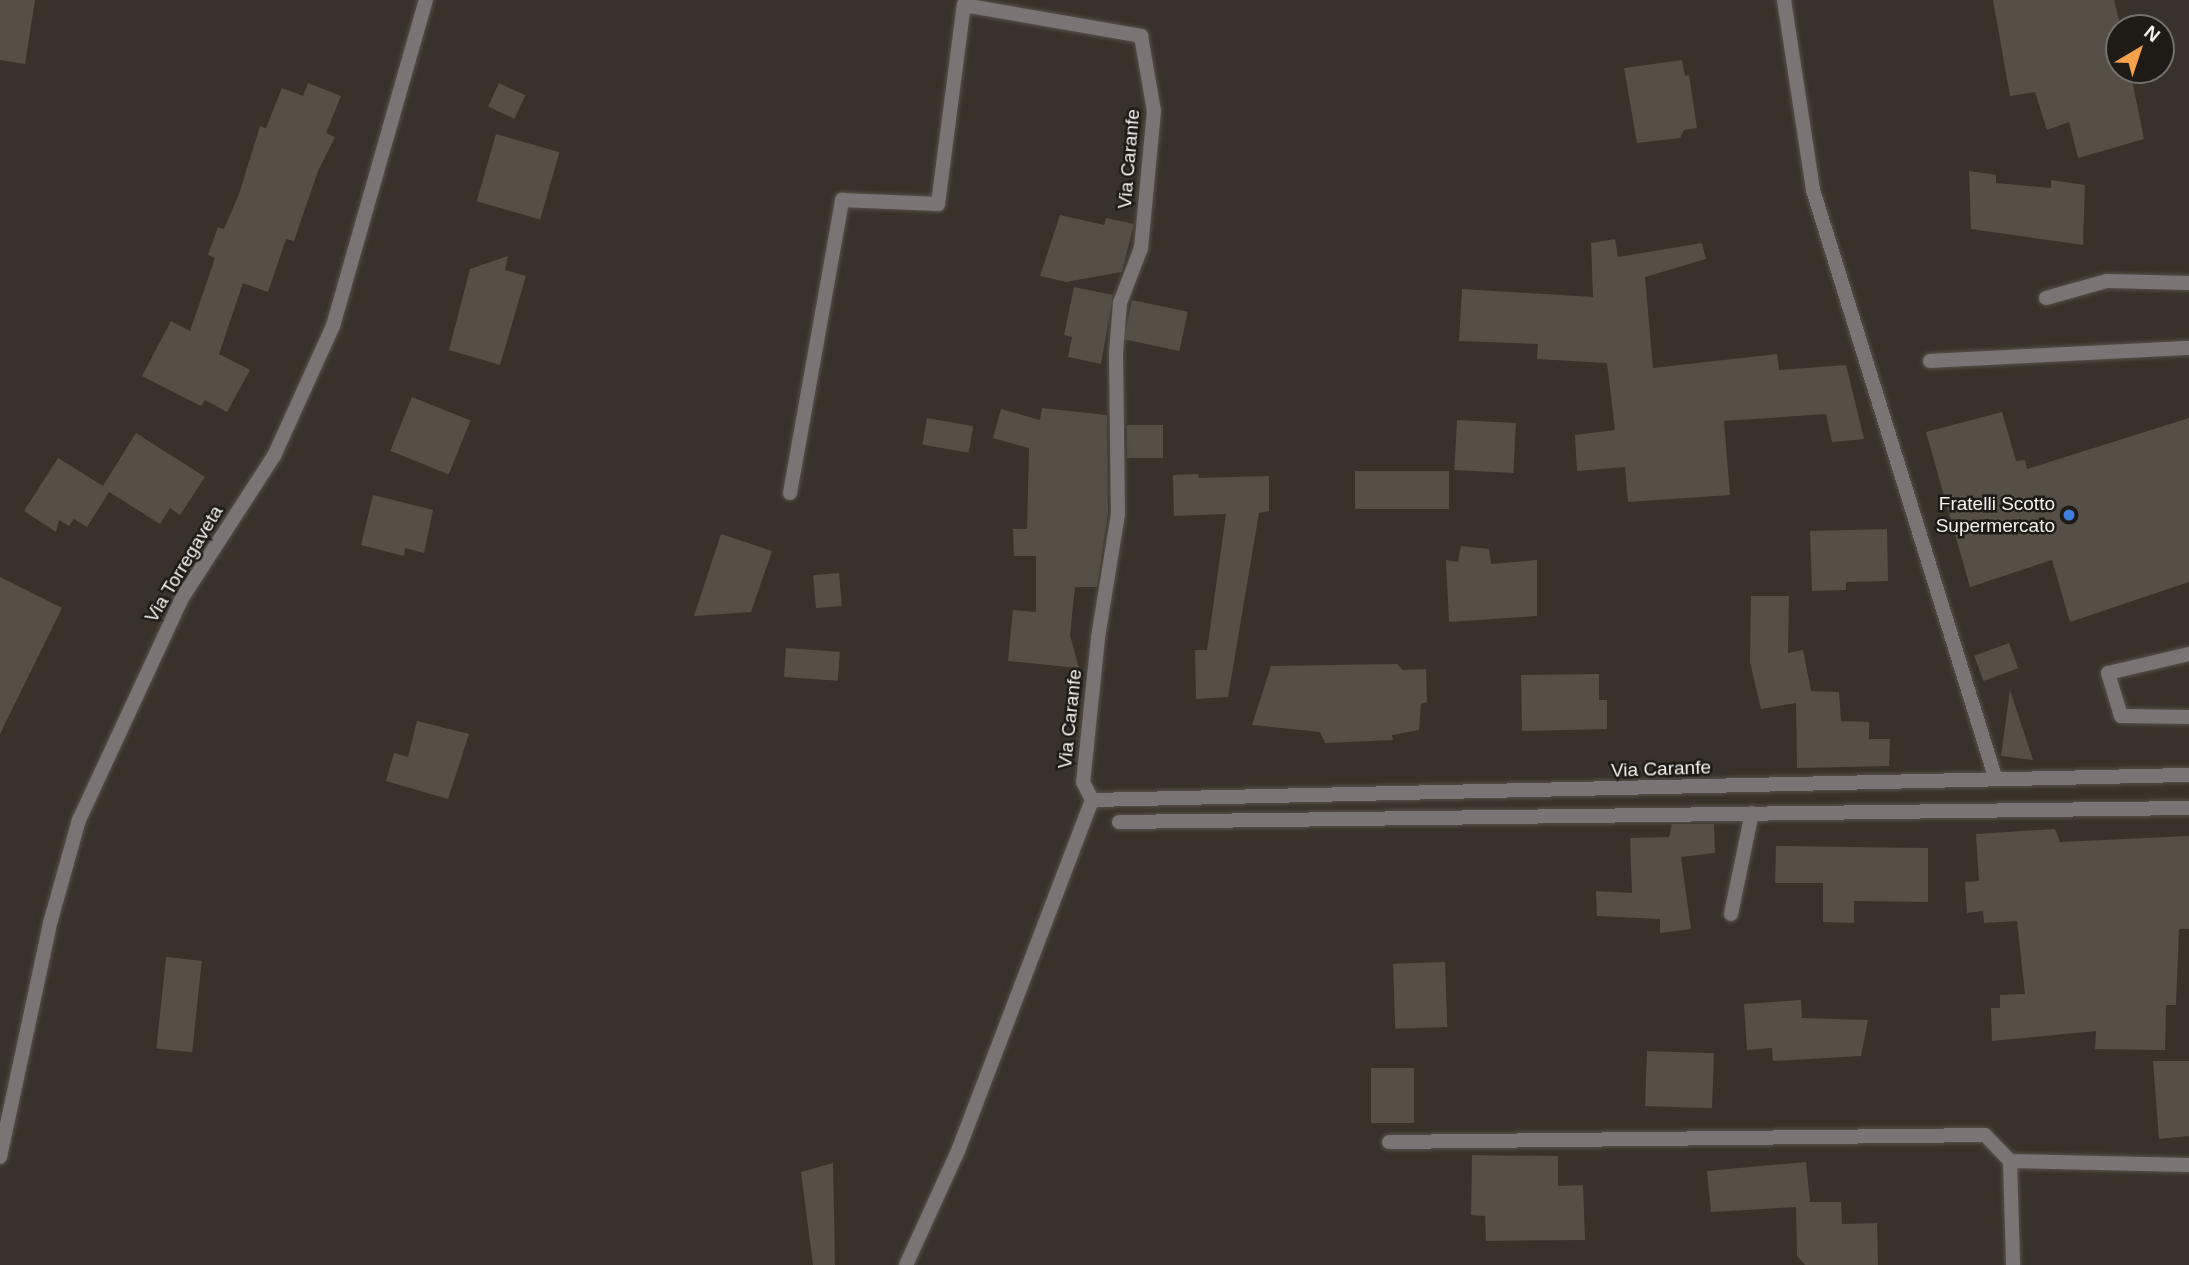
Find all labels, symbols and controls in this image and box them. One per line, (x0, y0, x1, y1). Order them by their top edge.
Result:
north arrow (2105, 14, 2175, 84)
text: N (2140, 21, 2164, 46)
street label: Via Caranfe (1113, 108, 1145, 210)
place label: Fratelli Scotto Supermercato (1936, 493, 2055, 537)
street label: Via Torregaveta (140, 501, 228, 627)
marker: Fratelli Scotto Supermercato (2061, 507, 2077, 523)
street label: Via Caranfe (1053, 668, 1087, 770)
street label: Via Caranfe (1611, 756, 1711, 782)

